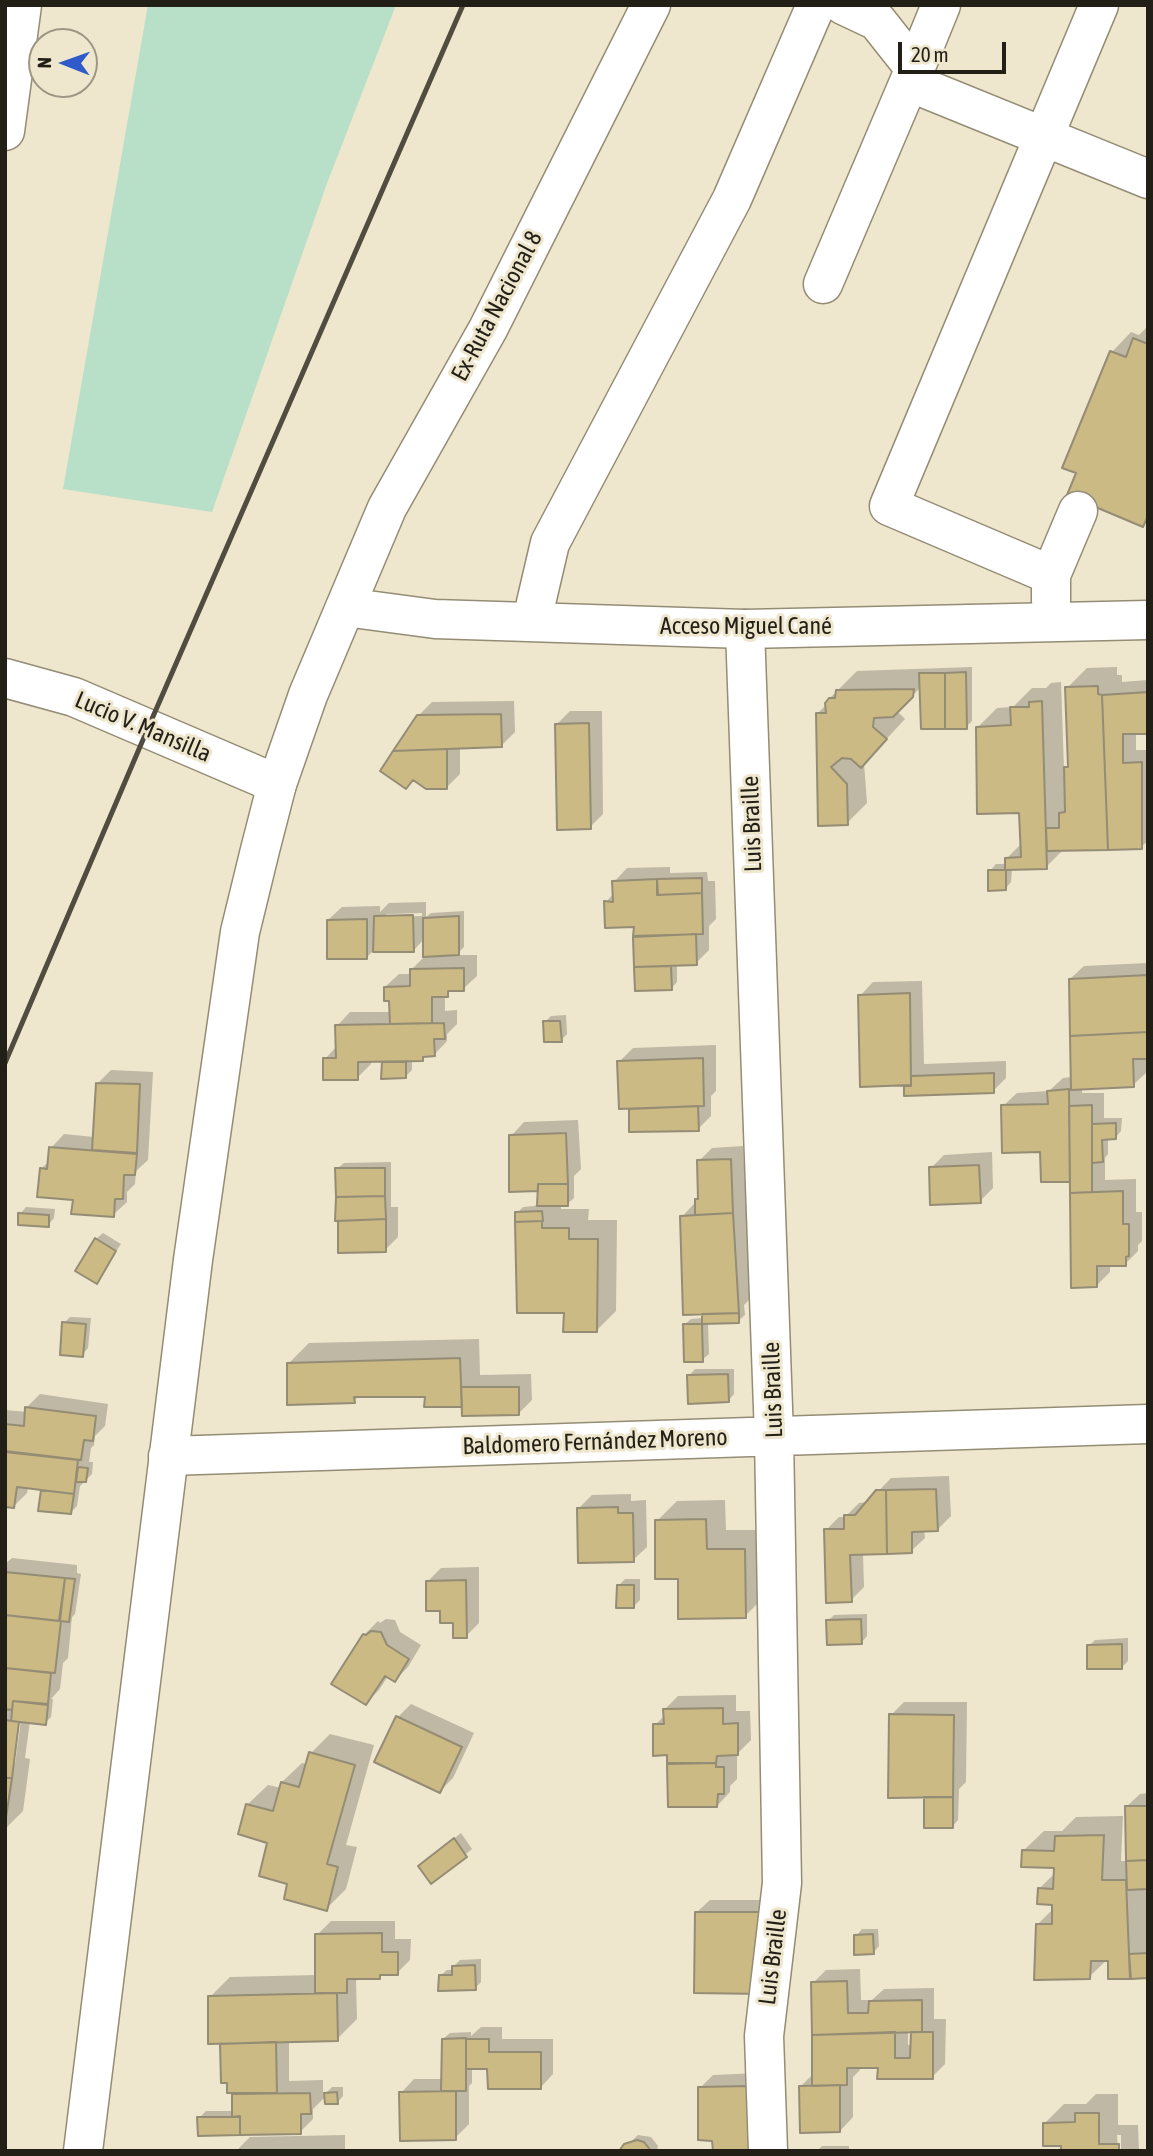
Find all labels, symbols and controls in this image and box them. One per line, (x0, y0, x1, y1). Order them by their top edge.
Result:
north arrow (28, 28, 98, 98)
scale bar (901, 28, 1010, 72)
text: 20 m (911, 42, 949, 66)
text: N (33, 57, 55, 68)
street label: Ex-Ruta Nacional 8 (445, 226, 549, 386)
street label: Acceso Miguel Cané (660, 612, 832, 640)
street label: Lucio V. Mansilla (71, 685, 215, 769)
street label: Luis Braille (736, 775, 768, 873)
street label: Luis Braille (757, 1341, 789, 1439)
street label: Baldomero Fernández Moreno (462, 1423, 728, 1461)
street label: Luis Braille (753, 1908, 793, 2006)

